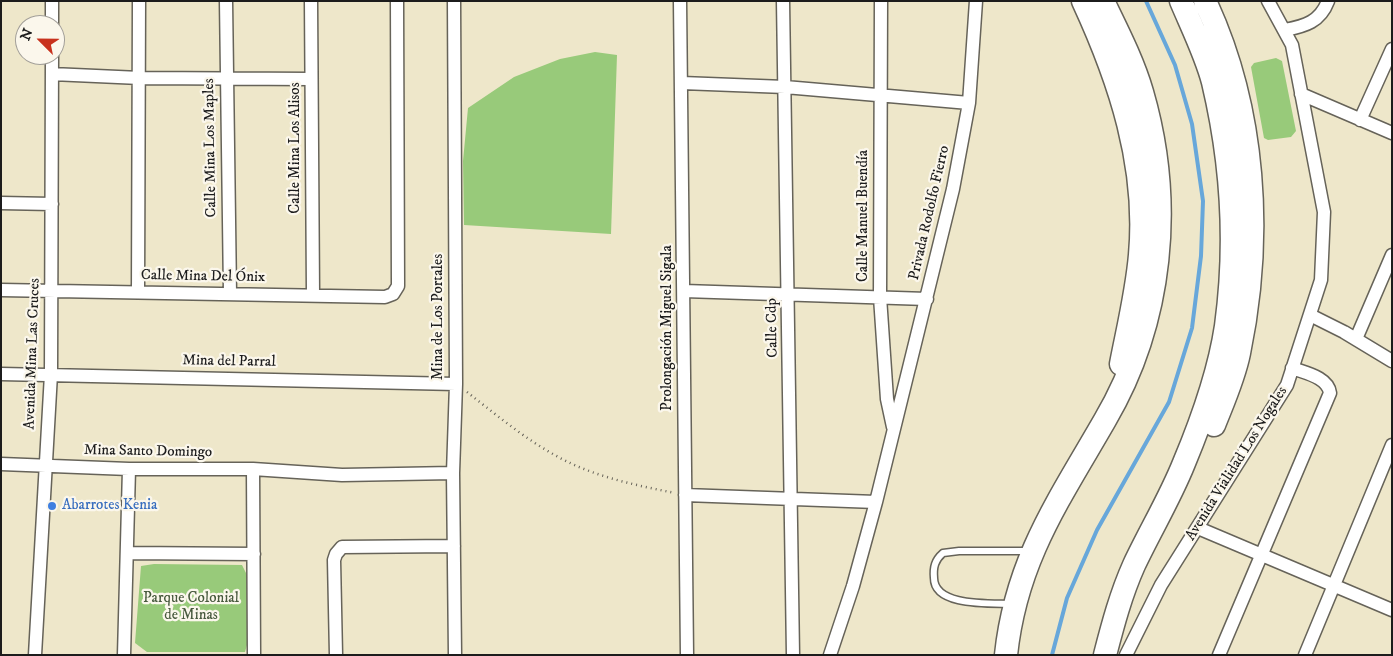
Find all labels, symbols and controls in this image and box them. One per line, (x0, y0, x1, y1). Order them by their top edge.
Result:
north arrow (15, 15, 65, 65)
text: N (17, 26, 38, 43)
street label: Calle Mina Los Maples (201, 78, 221, 218)
street label: Calle Mina Los Alisos (287, 82, 305, 214)
street label: Privada Rodolfo Fierro (906, 144, 954, 282)
street label: Calle Manuel Buendía (855, 150, 873, 282)
street label: Prolongación Miguel Sigala (659, 245, 677, 411)
street label: Mina de Los Portales (430, 254, 448, 380)
street label: Calle Mina Del Ónix (141, 267, 265, 287)
street label: Avenida Mina Las Cruces (21, 278, 45, 430)
street label: Calle Cdp (763, 298, 783, 358)
street label: Mina del Parral (182, 352, 276, 372)
street label: Avenida Vialidad Los Nogales (1182, 384, 1292, 544)
street label: Mina Santo Domingo (84, 442, 212, 462)
place label: Abarrotes Kenia (62, 497, 157, 515)
marker: Abarrotes Kenia (46, 500, 58, 512)
park label: Parque Colonial de Minas (143, 590, 239, 625)

